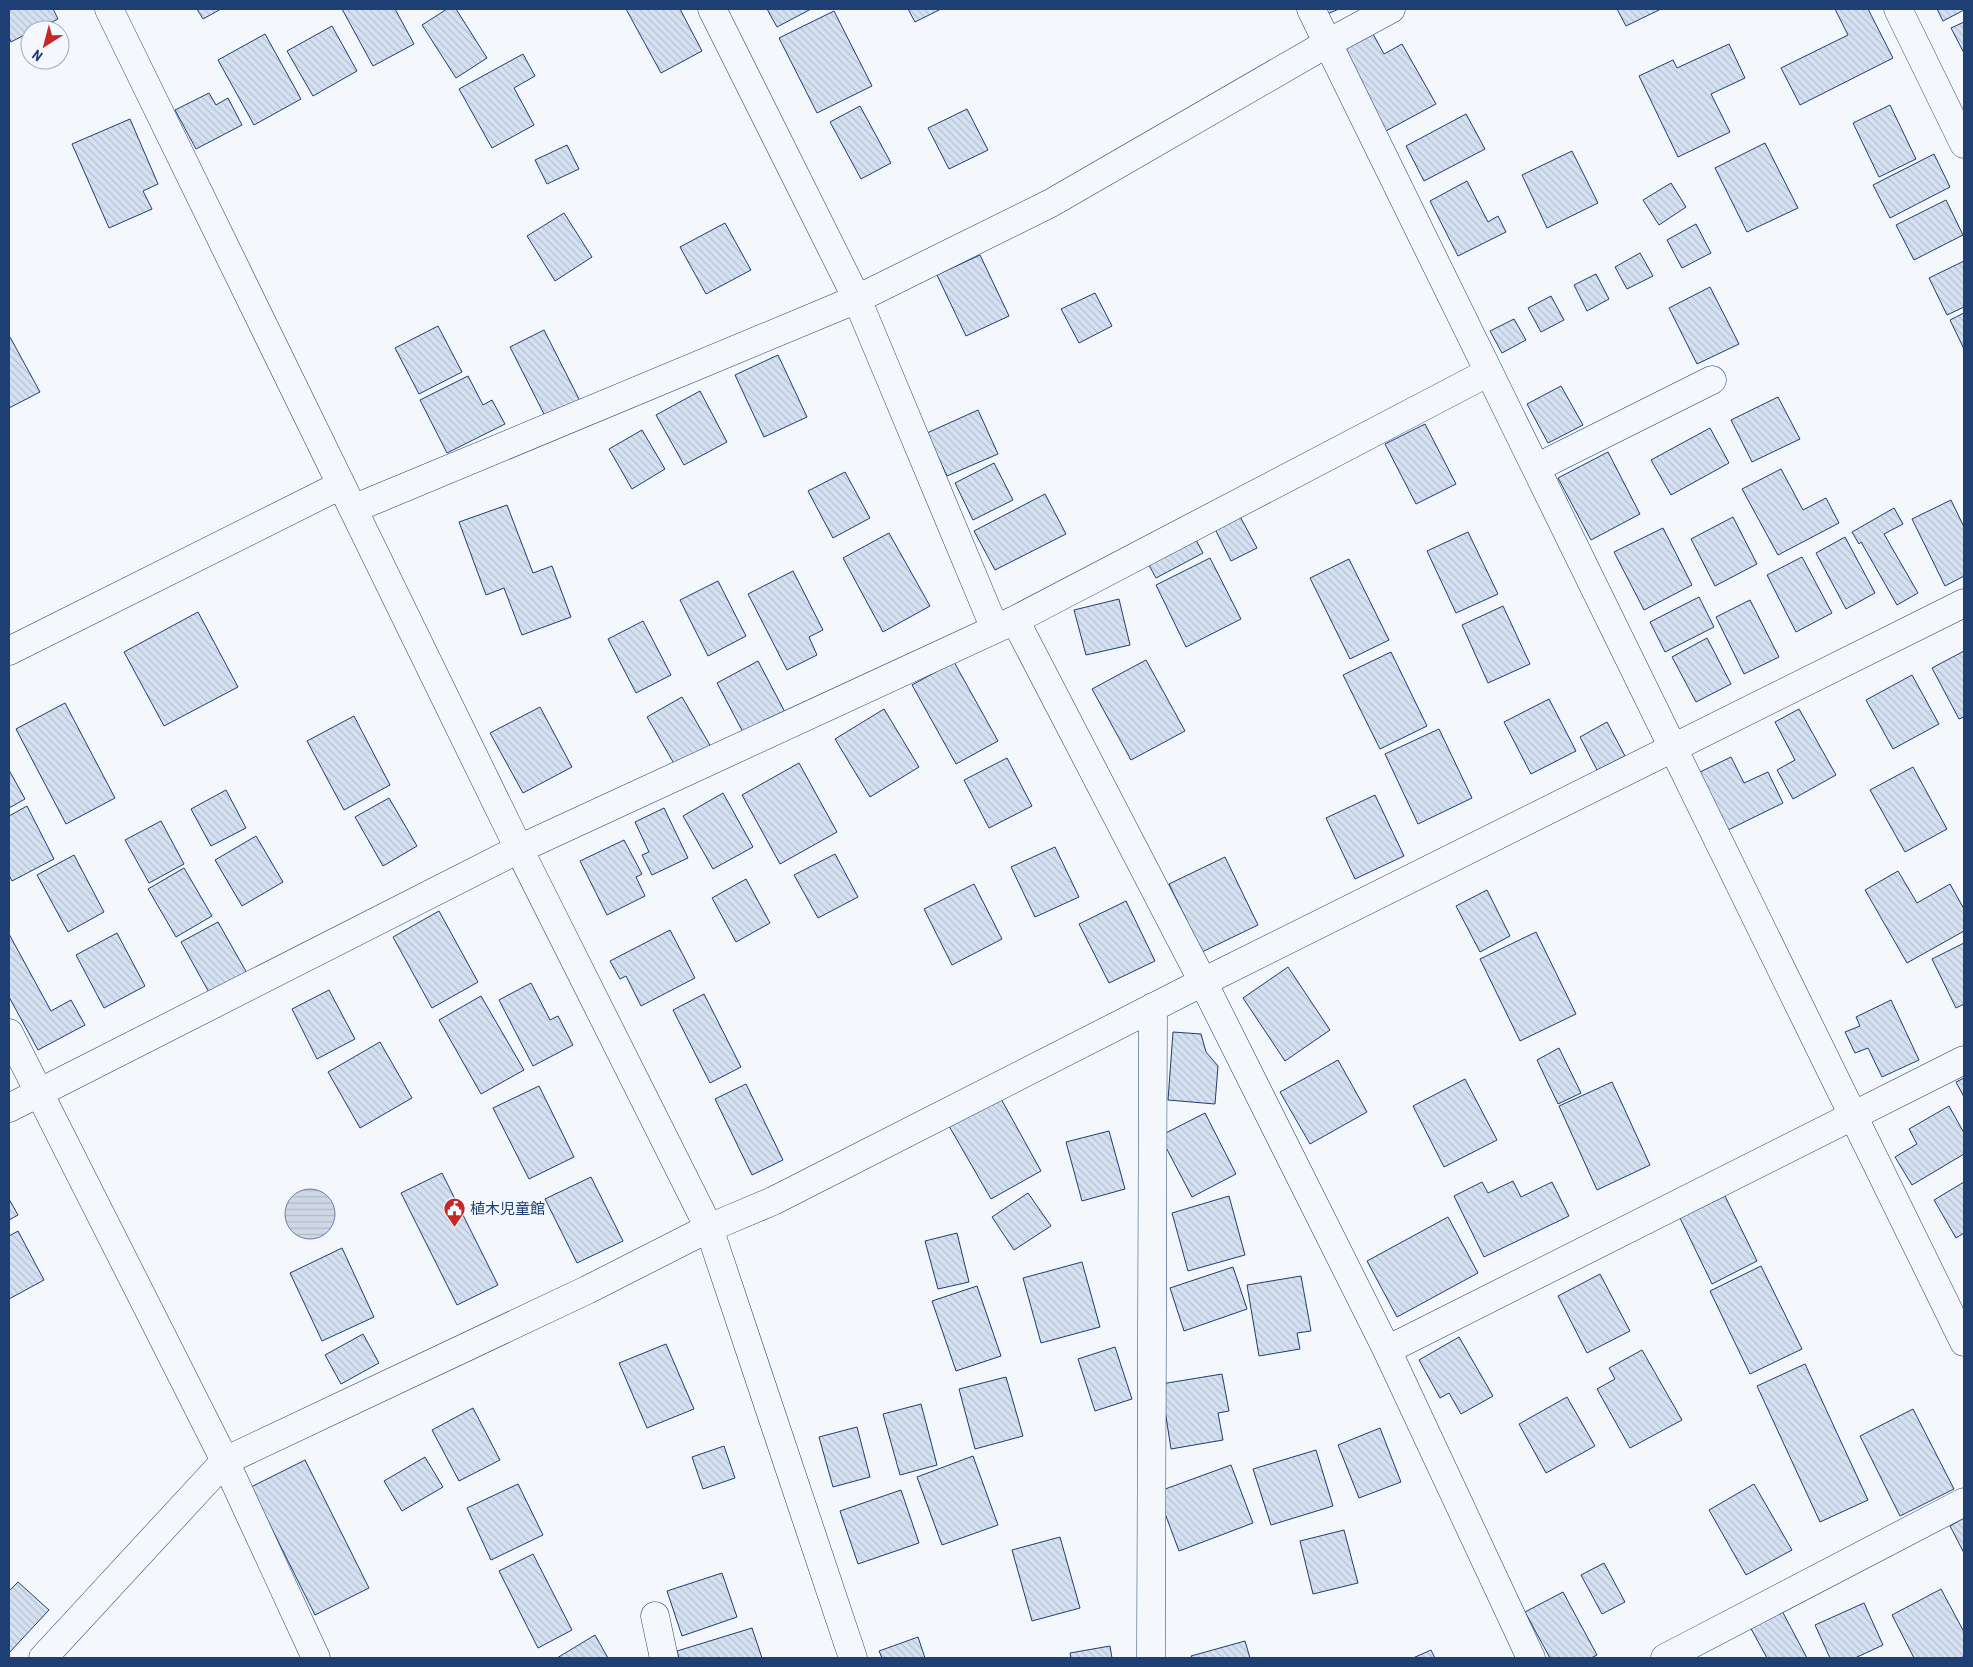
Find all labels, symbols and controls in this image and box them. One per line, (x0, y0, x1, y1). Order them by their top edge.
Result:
north arrow (20, 20, 70, 70)
text: N (29, 47, 46, 65)
public building icon: 植木児童館 (442, 1197, 466, 1228)
place label: 植木児童館 (470, 1200, 545, 1218)

